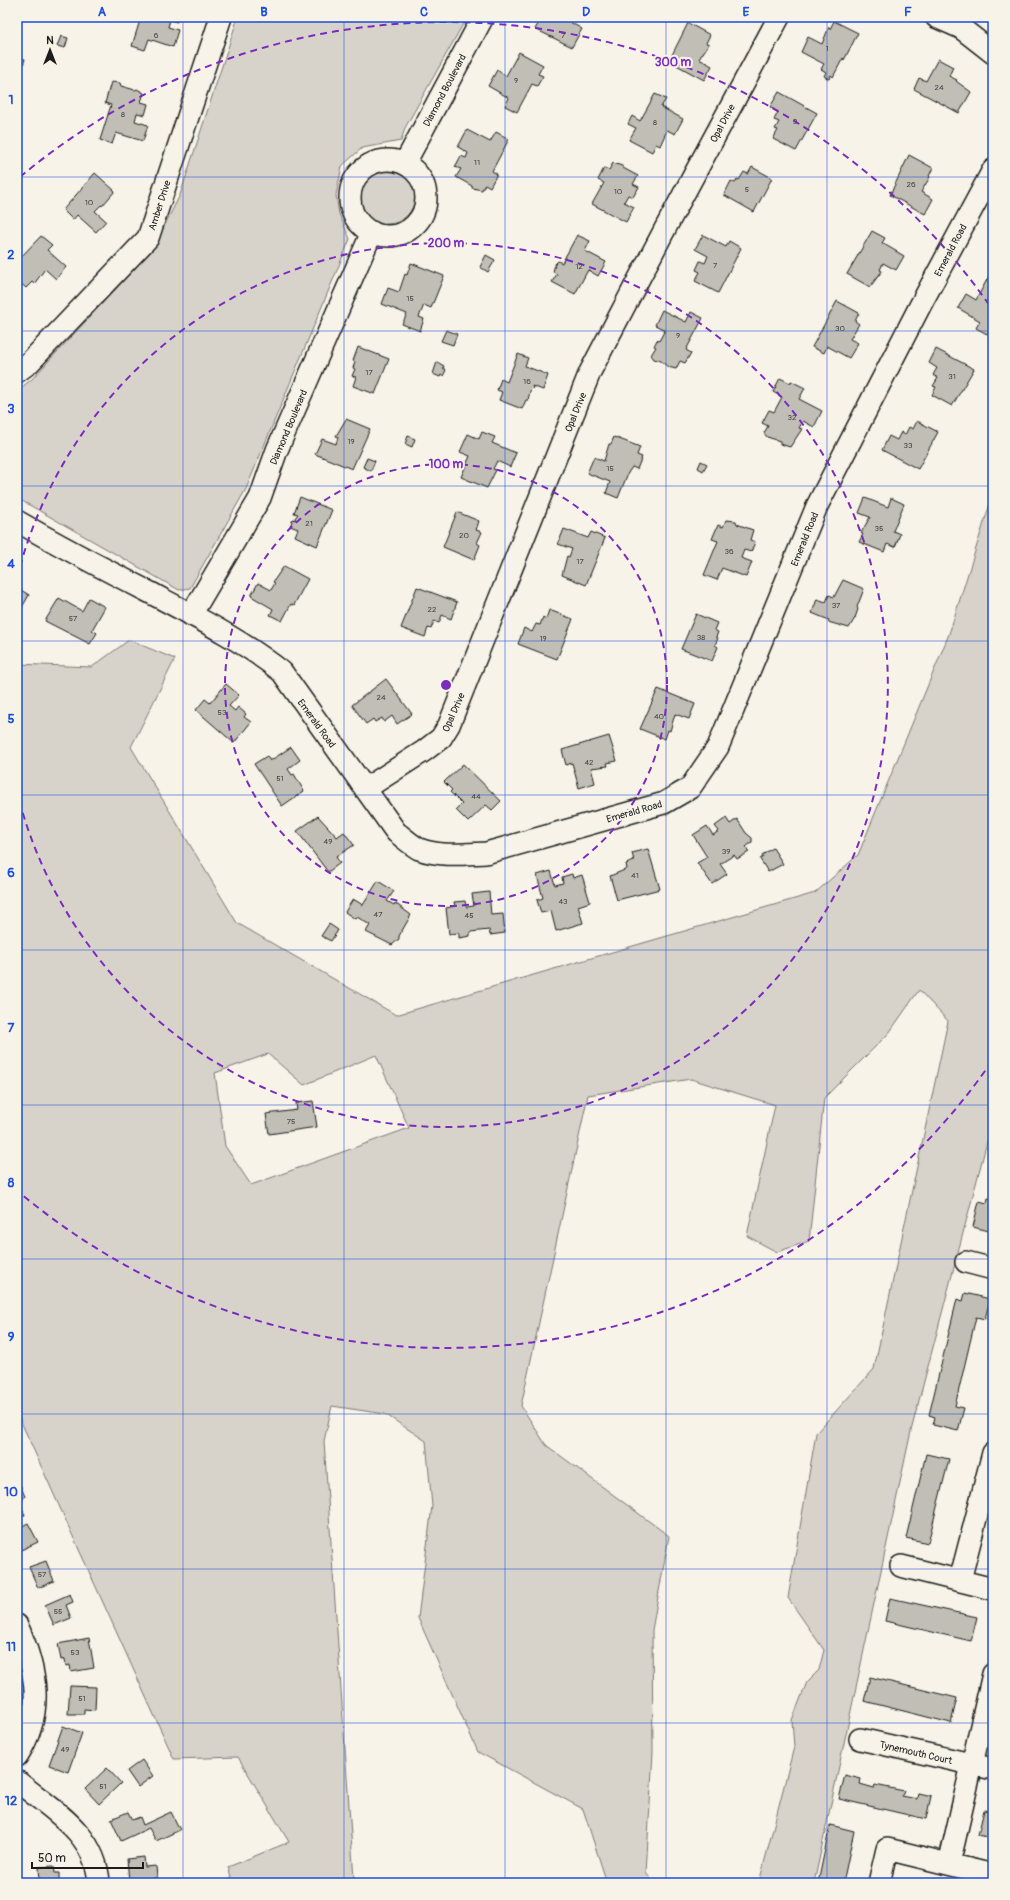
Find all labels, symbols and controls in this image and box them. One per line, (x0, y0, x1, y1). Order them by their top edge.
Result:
text: A (98, 4, 107, 20)
text: B (260, 4, 268, 20)
text: C (420, 4, 428, 20)
text: D (582, 4, 590, 20)
text: E (743, 4, 750, 20)
text: F (904, 4, 912, 20)
north arrow (30, 30, 70, 70)
house number: 6 (154, 31, 159, 40)
house number: 7 (561, 31, 566, 40)
text: N (46, 34, 54, 47)
house number: 1 (825, 44, 829, 53)
street label: Diamond Boulevard (421, 52, 469, 129)
text: 300 m (655, 55, 692, 70)
house number: 9 (514, 76, 518, 85)
house number: 24 (934, 83, 944, 92)
text: 1 (8, 92, 14, 108)
street label: Opal Drive (708, 102, 738, 145)
house number: 8 (121, 110, 125, 119)
house number: 3 (793, 117, 798, 126)
house number: 8 (653, 118, 657, 127)
house number: 11 (474, 158, 480, 167)
street label: Amber Drive (146, 179, 174, 232)
house number: 26 (906, 180, 916, 189)
house number: 5 (745, 185, 749, 194)
house number: 10 (614, 187, 623, 196)
house number: 10 (85, 198, 94, 207)
street label: Emerald Road (932, 222, 970, 279)
text: 200 m (428, 236, 465, 251)
text: 2 (7, 247, 15, 263)
house number: 7 (713, 261, 718, 270)
house number: 12 (575, 262, 583, 271)
house number: 15 (406, 294, 414, 303)
house number: 30 (835, 324, 845, 333)
house number: 9 (676, 331, 680, 340)
house number: 17 (365, 368, 373, 377)
house number: 31 (948, 372, 956, 381)
house number: 16 (523, 377, 531, 386)
street label: Diamond Boulevard (268, 388, 310, 467)
street label: Opal Drive (563, 391, 589, 434)
text: 3 (7, 401, 15, 417)
house number: 32 (788, 413, 797, 422)
house number: 19 (347, 437, 355, 446)
house number: 33 (904, 441, 913, 450)
text: 100 m (429, 457, 464, 472)
house number: 15 (606, 464, 614, 473)
street label: Emerald Road (789, 510, 821, 568)
house number: 21 (305, 519, 313, 528)
house number: 35 (875, 524, 883, 533)
house number: 20 (459, 531, 470, 540)
house number: 36 (724, 547, 734, 556)
text: 4 (7, 556, 15, 572)
house number: 17 (576, 557, 584, 566)
house number: 37 (832, 601, 841, 610)
house number: 22 (428, 605, 437, 614)
house number: 57 (69, 614, 78, 623)
house number: 38 (697, 633, 705, 642)
house number: 19 (539, 634, 547, 643)
centre of rings (439, 678, 453, 692)
street label: Opal Drive (440, 691, 468, 734)
house number: 24 (376, 693, 386, 702)
street label: Emerald Road (294, 697, 338, 750)
house number: 53 (218, 708, 227, 717)
text: 5 (7, 711, 15, 727)
house number: 40 (654, 712, 665, 721)
house number: 42 (584, 758, 594, 767)
house number: 51 (276, 774, 284, 783)
house number: 44 (471, 792, 481, 801)
street label: Emerald Road (605, 798, 664, 826)
house number: 49 (324, 837, 332, 846)
house number: 39 (722, 847, 730, 856)
text: 6 (7, 865, 15, 881)
house number: 41 (631, 871, 639, 880)
house number: 43 (558, 897, 568, 906)
house number: 47 (374, 910, 383, 919)
house number: 45 (465, 911, 473, 920)
text: 7 (8, 1020, 15, 1036)
house number: 75 (287, 1117, 295, 1126)
text: 8 (8, 1175, 15, 1191)
text: 9 (8, 1329, 15, 1345)
text: 10 (4, 1484, 18, 1500)
house number: 57 (38, 1570, 47, 1579)
house number: 55 (54, 1607, 62, 1616)
text: 11 (6, 1639, 16, 1655)
house number: 53 (71, 1648, 80, 1657)
house number: 51 (78, 1694, 86, 1703)
street label: Tynemouth Court (878, 1739, 954, 1767)
house number: 49 (61, 1745, 69, 1754)
house number: 51 (99, 1782, 107, 1791)
text: 12 (5, 1793, 17, 1809)
scale bar (32, 1844, 143, 1870)
text: 50 m (38, 1851, 66, 1866)

